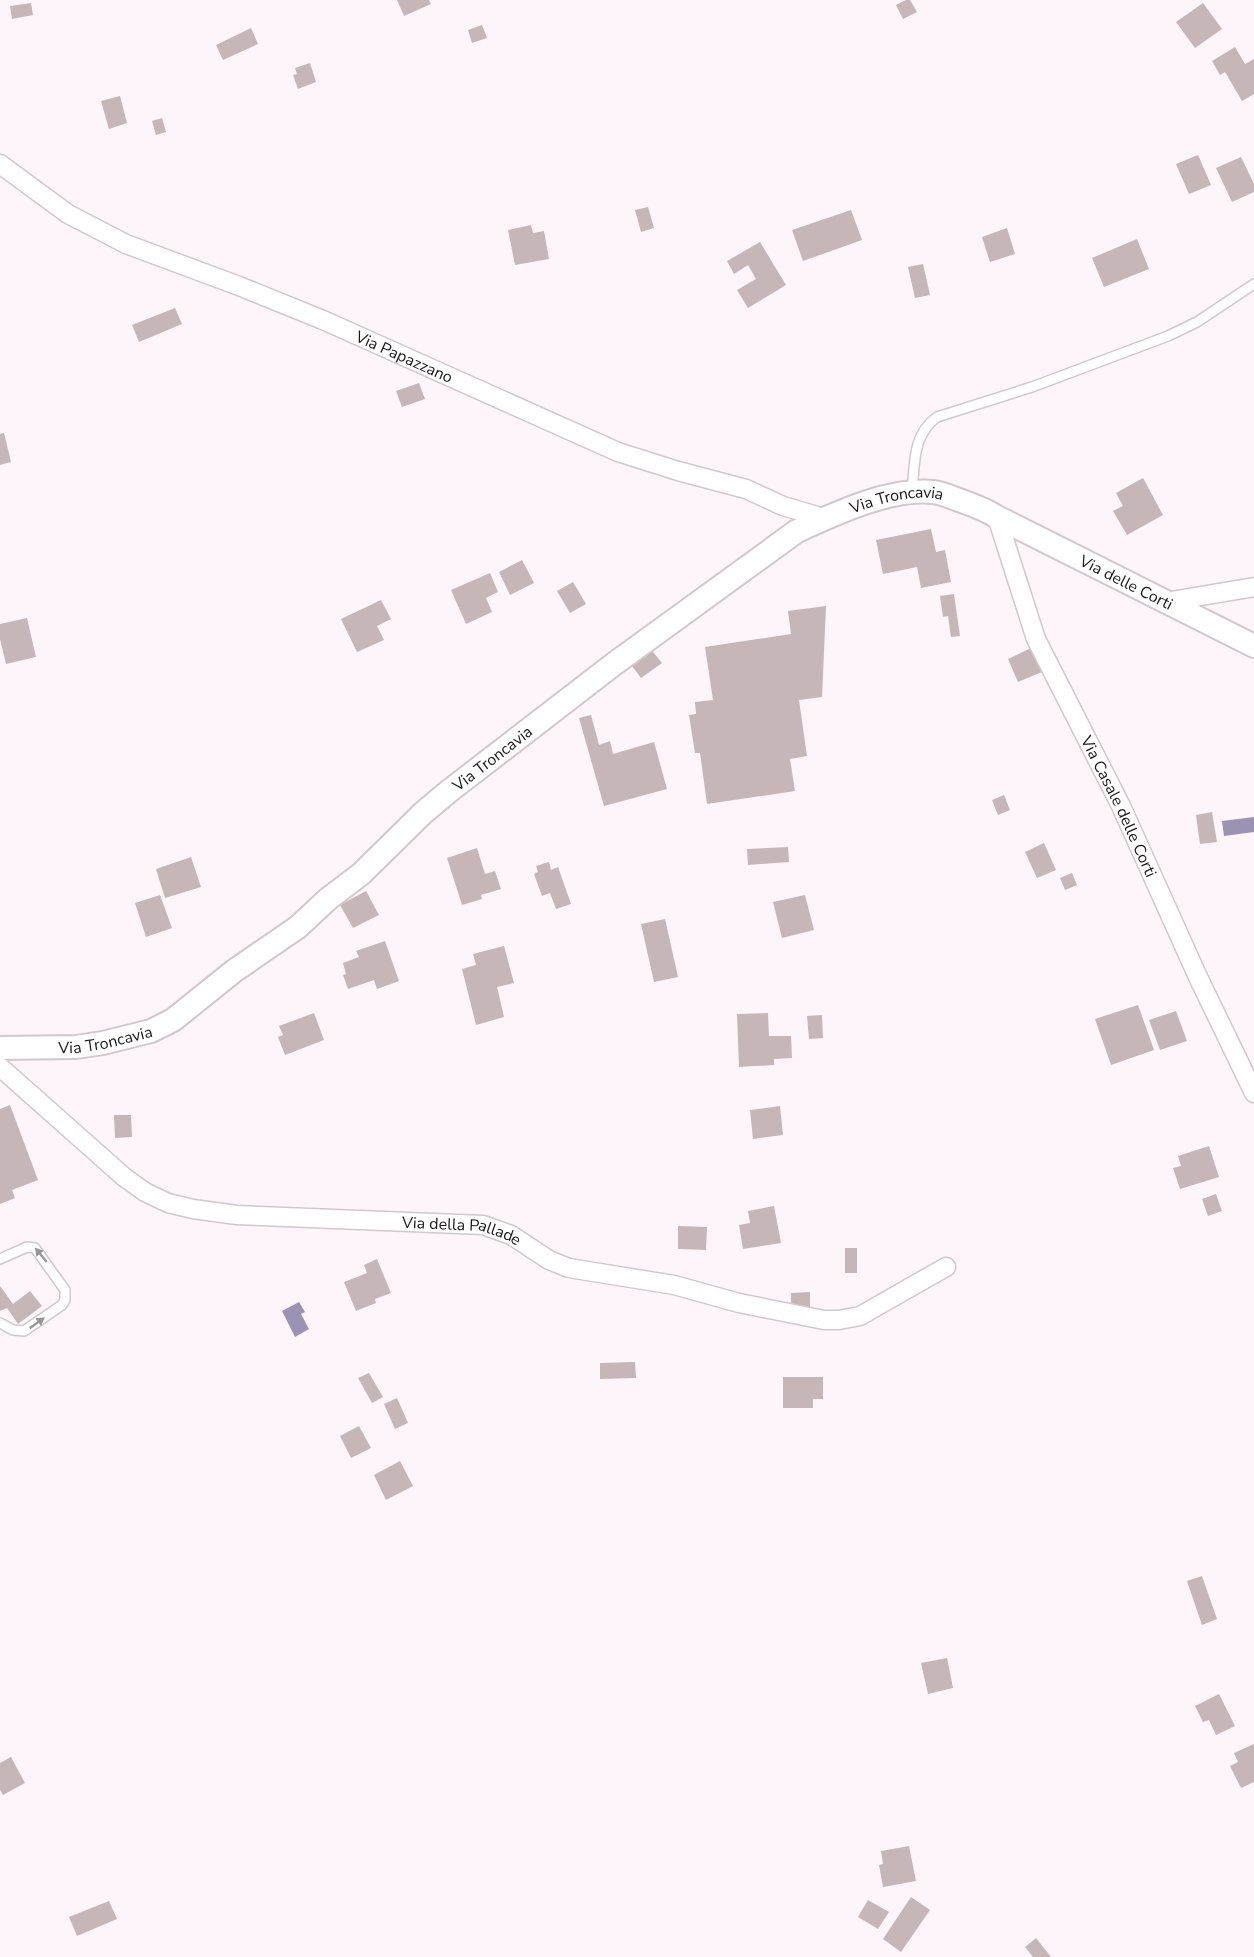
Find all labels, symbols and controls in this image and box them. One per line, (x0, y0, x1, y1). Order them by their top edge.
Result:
street label: Via Papazzano (351, 325, 456, 389)
street label: Via Troncavia (846, 482, 946, 520)
street label: Via delle Corti (1075, 550, 1176, 616)
street label: Via Troncavia (447, 721, 537, 797)
street label: Via Casale delle Corti (1075, 731, 1162, 881)
street label: Via Troncavia (57, 1021, 155, 1059)
street label: Via della Pallade (401, 1212, 525, 1251)
one-way arrow (34, 1247, 47, 1263)
one-way arrow (29, 1317, 44, 1329)

